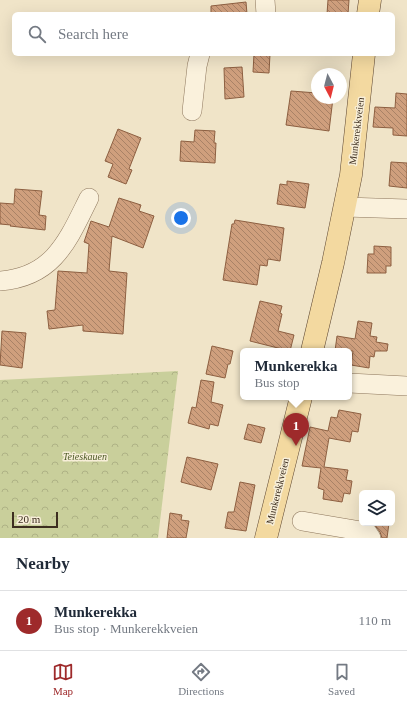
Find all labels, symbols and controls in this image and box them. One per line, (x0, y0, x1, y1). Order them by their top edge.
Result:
search box (12, 12, 395, 56)
icon: search (26, 23, 48, 45)
text: Search here (58, 26, 128, 42)
north arrow (311, 68, 347, 104)
street label: Munkerekkveien (347, 97, 366, 165)
your location (171, 208, 191, 228)
popup (240, 348, 352, 400)
text: Munkerekka (254, 358, 338, 374)
text: Bus stop (254, 375, 300, 390)
pin: 1 (283, 413, 309, 446)
park label: Teieskauen (63, 451, 107, 462)
street label: Munkerekkveien (264, 457, 291, 525)
map controls (359, 490, 395, 526)
button: layers (359, 490, 395, 526)
scale bar (12, 510, 58, 529)
text: 20 m (18, 513, 40, 525)
text: Nearby (16, 554, 70, 573)
text: Munkerekka (54, 604, 137, 620)
text: 1 (26, 613, 32, 628)
text: 110 m (359, 613, 391, 628)
text: Bus stop · Munkerekkveien (54, 621, 198, 636)
tab: Map (52, 661, 74, 697)
tab: Directions (178, 661, 224, 697)
tab: Saved (328, 661, 355, 697)

